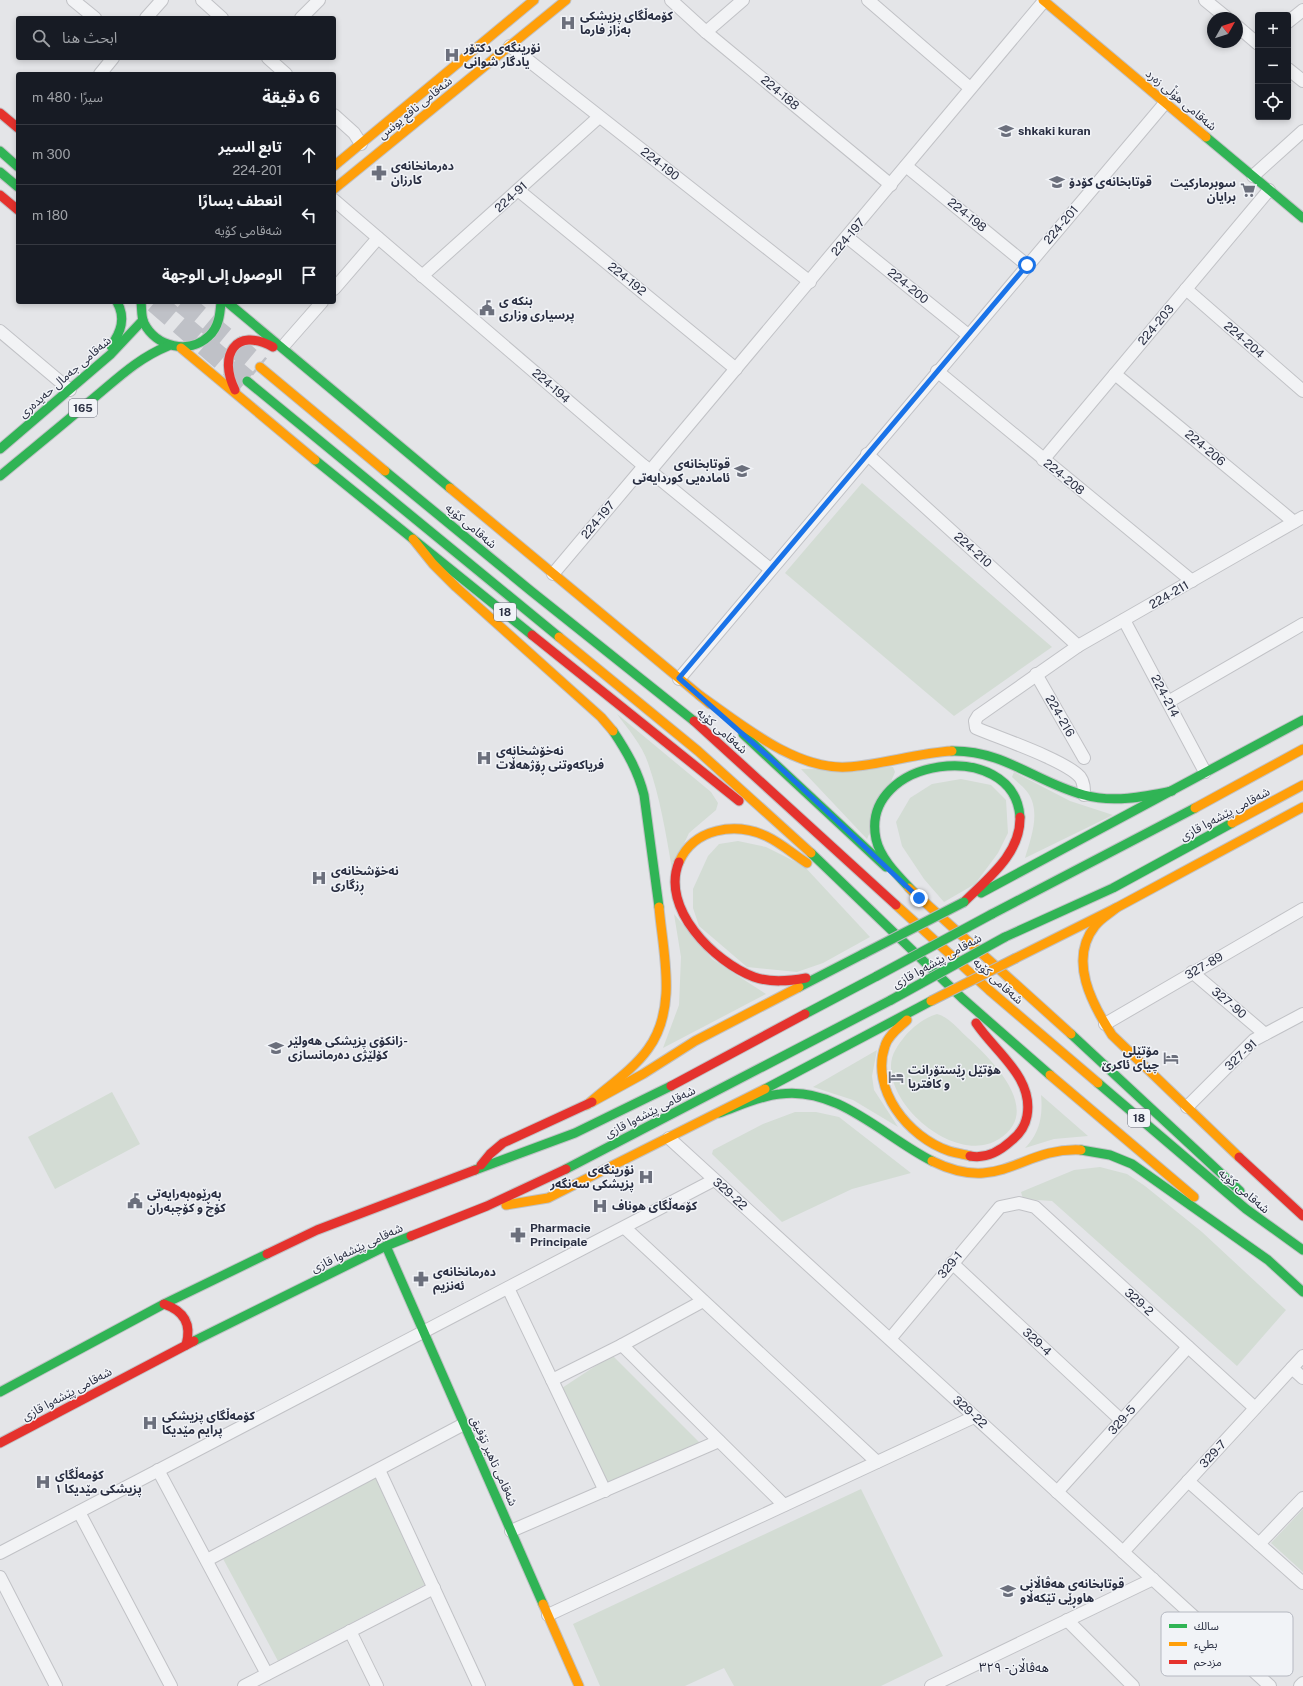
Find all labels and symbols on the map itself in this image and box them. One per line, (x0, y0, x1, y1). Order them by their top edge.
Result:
place label: کۆمەڵگای پزیشکی بەزاز فارما (580, 7, 674, 37)
north arrow (1207, 12, 1243, 48)
hospital icon: کۆمەڵگای پزیشکی بەزاز فارما (559, 14, 577, 32)
place label: نۆرینگەی دکتۆر یادگار شوانی (463, 41, 541, 69)
hospital icon: نۆرینگەی دکتۆر یادگار شوانی (443, 46, 461, 64)
street label: شەقامی هۆڵی زەرد (1143, 64, 1221, 134)
street label: 224-188 (758, 73, 802, 113)
street label: شەقامی نافع یونس (375, 74, 456, 144)
school or university icon: shkaki kuran (997, 122, 1015, 140)
place label: shkaki kuran (1018, 124, 1091, 138)
street label: 224-190 (638, 145, 682, 183)
place label: دەرمانخانەی کارزان (391, 159, 454, 187)
pharmacy icon: دەرمانخانەی کارزان (370, 164, 388, 182)
school or university icon: قوتابخانەی کۆدۆ (1048, 173, 1066, 191)
place label: قوتابخانەی کۆدۆ (1069, 175, 1152, 189)
place label: سوبرماركيت برايان (1170, 176, 1236, 204)
street label: 224-91 (492, 179, 530, 215)
supermarket icon: سوبرماركيت برايان (1239, 181, 1257, 199)
street label: 224-198 (945, 195, 989, 235)
street label: 224-201 (1041, 203, 1081, 247)
street label: 224-197 (828, 215, 868, 259)
route start (1018, 256, 1036, 274)
street label: 224-192 (605, 259, 649, 299)
street label: 224-200 (885, 265, 931, 307)
place label: بنكه ى پرسيارى وزارى (499, 294, 575, 324)
public building icon: بنكه ى پرسيارى وزارى (478, 299, 496, 317)
street label: 224-203 (1135, 302, 1177, 348)
street label: 224-204 (1221, 319, 1267, 361)
street label: شەقامی جەمال حەیدەری (16, 333, 114, 421)
street label: 224-194 (529, 366, 573, 406)
road number: 165 (69, 399, 97, 417)
street label: 224-206 (1182, 427, 1228, 469)
street label: 224-208 (1041, 456, 1087, 498)
place label: قوتابخانەی ئامادەیی کوردایەتی (632, 457, 730, 485)
school or university icon: قوتابخانەی ئامادەیی کوردایەتی (733, 462, 751, 480)
street label: 224-197 (578, 498, 618, 542)
street label: شەقامی کۆیە (443, 501, 499, 551)
street label: 224-210 (951, 529, 995, 571)
street label: 224-211 (1147, 578, 1191, 612)
road number: 18 (494, 603, 516, 621)
street label: 224-214 (1148, 672, 1182, 720)
street label: 224-216 (1042, 693, 1078, 739)
street label: شەقامی کۆیە (694, 705, 750, 757)
place label: نەخۆشخانەی فریاکەوتنی ڕۆژهەڵات (496, 744, 604, 776)
hospital icon: نەخۆشخانەی فریاکەوتنی ڕۆژهەڵات (475, 749, 493, 767)
street label: شەقامی پێشەوا قازی (1178, 784, 1273, 845)
place label: نەخۆشخانەی ڕزگاری (331, 864, 399, 896)
hospital icon: نەخۆشخانەی ڕزگاری (310, 869, 328, 887)
route end (910, 889, 928, 907)
street label: شەقامی پێشەوا قازی (890, 931, 985, 992)
street label: 327-89 (1182, 950, 1226, 982)
street label: شەقامی کۆیە (970, 955, 1026, 1007)
street label: 327-90 (1209, 984, 1249, 1022)
place label: زانکۆی پزیشکی هەولێر- کۆلێژی دەرمانسازی (287, 1034, 408, 1062)
street label: 327-91 (1222, 1037, 1260, 1073)
school or university icon: زانکۆی پزیشکی هەولێر- کۆلێژی دەرمانسازی (267, 1039, 285, 1057)
place label: مۆتێلی چیای ئاکرێ (1102, 1044, 1159, 1074)
hotel icon: مۆتێلی چیای ئاکرێ (1162, 1049, 1180, 1067)
place label: هۆتێل ڕێستۆرانت و کافتریا (908, 1063, 1001, 1091)
hotel icon: هۆتێل ڕێستۆرانت و کافتریا (887, 1068, 905, 1086)
street label: شەقامی پێشەوا قازی (602, 1083, 698, 1142)
road number: 18 (1128, 1109, 1150, 1127)
place label: نۆرینگەی پزیشکی سەنگەر (549, 1163, 634, 1193)
street label: شەقامی کۆیە (1216, 1166, 1272, 1216)
hospital icon: نۆرینگەی پزیشکی سەنگەر (637, 1168, 655, 1186)
street label: 329-22 (710, 1175, 750, 1213)
place label: بەڕێوەبەرایەتی کۆچ و کۆچبەران (147, 1187, 226, 1217)
public building icon: بەڕێوەبەرایەتی کۆچ و کۆچبەران (126, 1192, 144, 1210)
hospital icon: کۆمەڵگای هوناف (591, 1197, 609, 1215)
place label: کۆمەڵگای هوناف (612, 1197, 698, 1213)
street label: شەقامی پێشەوا قازی (309, 1221, 406, 1276)
place label: Pharmacie Principale (530, 1221, 591, 1249)
pharmacy icon: Pharmacie Principale (509, 1226, 527, 1244)
street label: 329-1 (935, 1249, 965, 1281)
place label: دەرمانخانەی ئەنزیم (433, 1265, 496, 1295)
pharmacy icon: دەرمانخانەی ئەنزیم (412, 1270, 430, 1288)
street label: 329-2 (1122, 1285, 1156, 1319)
street label: 329-4 (1020, 1325, 1055, 1359)
street label: شەقامی پێشەوا قازی (20, 1364, 115, 1425)
street label: 329-22 (950, 1393, 990, 1431)
street label: 329-5 (1105, 1402, 1139, 1437)
place label: کۆمەڵگای پزیشکی پرایم مێدیکا (162, 1407, 256, 1439)
hospital icon: کۆمەڵگای پزیشکی پرایم مێدیکا (141, 1414, 159, 1432)
street label: شەقامی تاهیر تۆفیق (467, 1414, 520, 1509)
street label: 329-7 (1197, 1437, 1229, 1471)
place label: کۆمەڵگای پزیشکی مێدیکا ١ (55, 1466, 142, 1498)
hospital icon: کۆمەڵگای پزیشکی مێدیکا ١ (34, 1473, 52, 1491)
place label: قوتابخانەی هەڤاڵانی هاوڕێی تێکەڵاو (1020, 1575, 1124, 1609)
school or university icon: قوتابخانەی هەڤاڵانی هاوڕێی تێکەڵاو (999, 1582, 1017, 1600)
legend (1161, 1612, 1293, 1676)
text: سالك (1194, 1620, 1219, 1632)
text: بطيء (1194, 1638, 1217, 1654)
text: مزدحم (1194, 1656, 1222, 1671)
district label: هەڤاڵان - ٣٢٩ (979, 1658, 1049, 1676)

